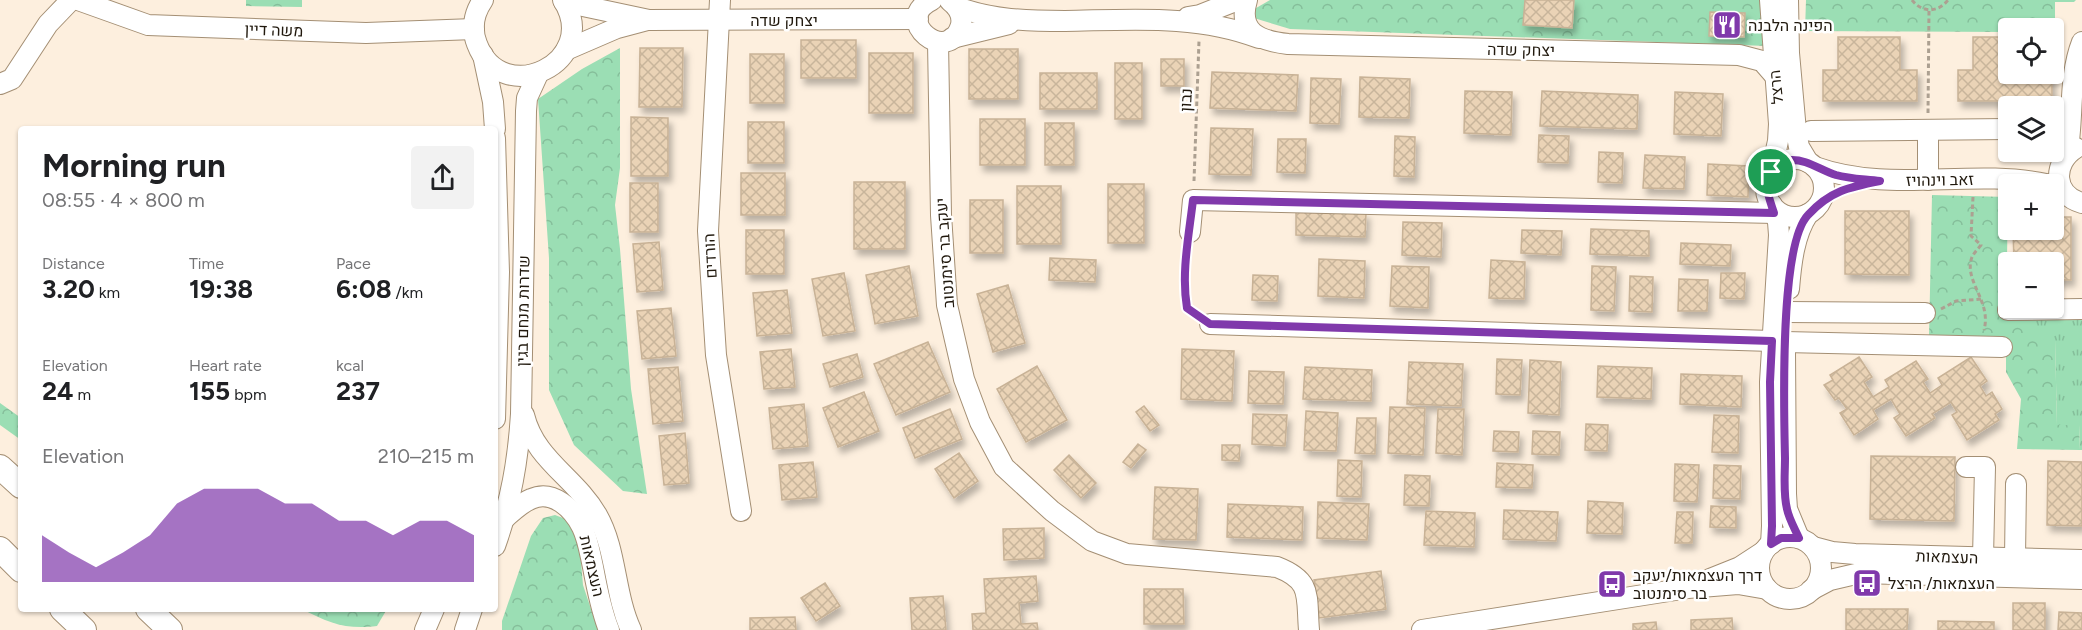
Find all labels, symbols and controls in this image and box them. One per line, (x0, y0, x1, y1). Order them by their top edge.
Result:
restaurant icon: הפינה הלבנה (1711, 9, 1743, 41)
street label: יצחק שדה (750, 11, 818, 30)
place label: הפינה הלבנה (1748, 16, 1833, 35)
map controls (1998, 18, 2064, 318)
button: locate (1998, 18, 2064, 84)
street label: משה דיין (244, 19, 304, 41)
street label: יצחק שדה (1487, 40, 1555, 60)
street label: הרצל (1765, 69, 1787, 105)
street label: נבון (1176, 88, 1196, 112)
button: layers (1998, 96, 2064, 162)
text: Morning run (42, 146, 226, 185)
button: share (411, 146, 474, 209)
pin (1745, 146, 1796, 197)
icon: arrive (1754, 155, 1787, 188)
street label: זאב וינהויז (1906, 170, 1975, 190)
button: + (1998, 174, 2064, 240)
text: 08:55 · 4 × 800 m (42, 188, 205, 212)
street label: יעקב בר סימנטוב (932, 197, 958, 309)
street label: הורדים (699, 233, 721, 279)
button: − (1998, 252, 2064, 318)
text: Distance (42, 254, 105, 273)
text: Time (189, 254, 224, 273)
text: Pace (336, 254, 371, 273)
street label: שדרות מנחם בגין (513, 255, 533, 367)
text: 3.20 (42, 273, 95, 305)
text: 19:38 (189, 273, 253, 305)
text: 6:08 (336, 273, 392, 305)
text: km (95, 283, 120, 302)
text: /km (392, 283, 423, 302)
text: Elevation (42, 356, 108, 375)
text: Heart rate (189, 356, 262, 375)
text: kcal (336, 356, 364, 375)
text: 24 (42, 375, 74, 407)
text: 155 (189, 375, 230, 407)
text: 237 (336, 375, 380, 407)
text: m (74, 385, 91, 404)
text: bpm (230, 385, 267, 404)
text: Elevation (42, 444, 124, 468)
text: 210–215 m (378, 444, 474, 468)
street label: העצמאות (576, 533, 608, 599)
street label: העצמאות (1915, 546, 1979, 568)
place label: דרך העצמאות/יעקב בר סימנטוב (1633, 566, 1762, 603)
bus stop icon: העצמאות/ הרצל (1851, 567, 1883, 599)
bus stop icon: דרך העצמאות/יעקב בר סימנטוב (1596, 568, 1628, 600)
place label: העצמאות/ הרצל (1888, 574, 1995, 593)

